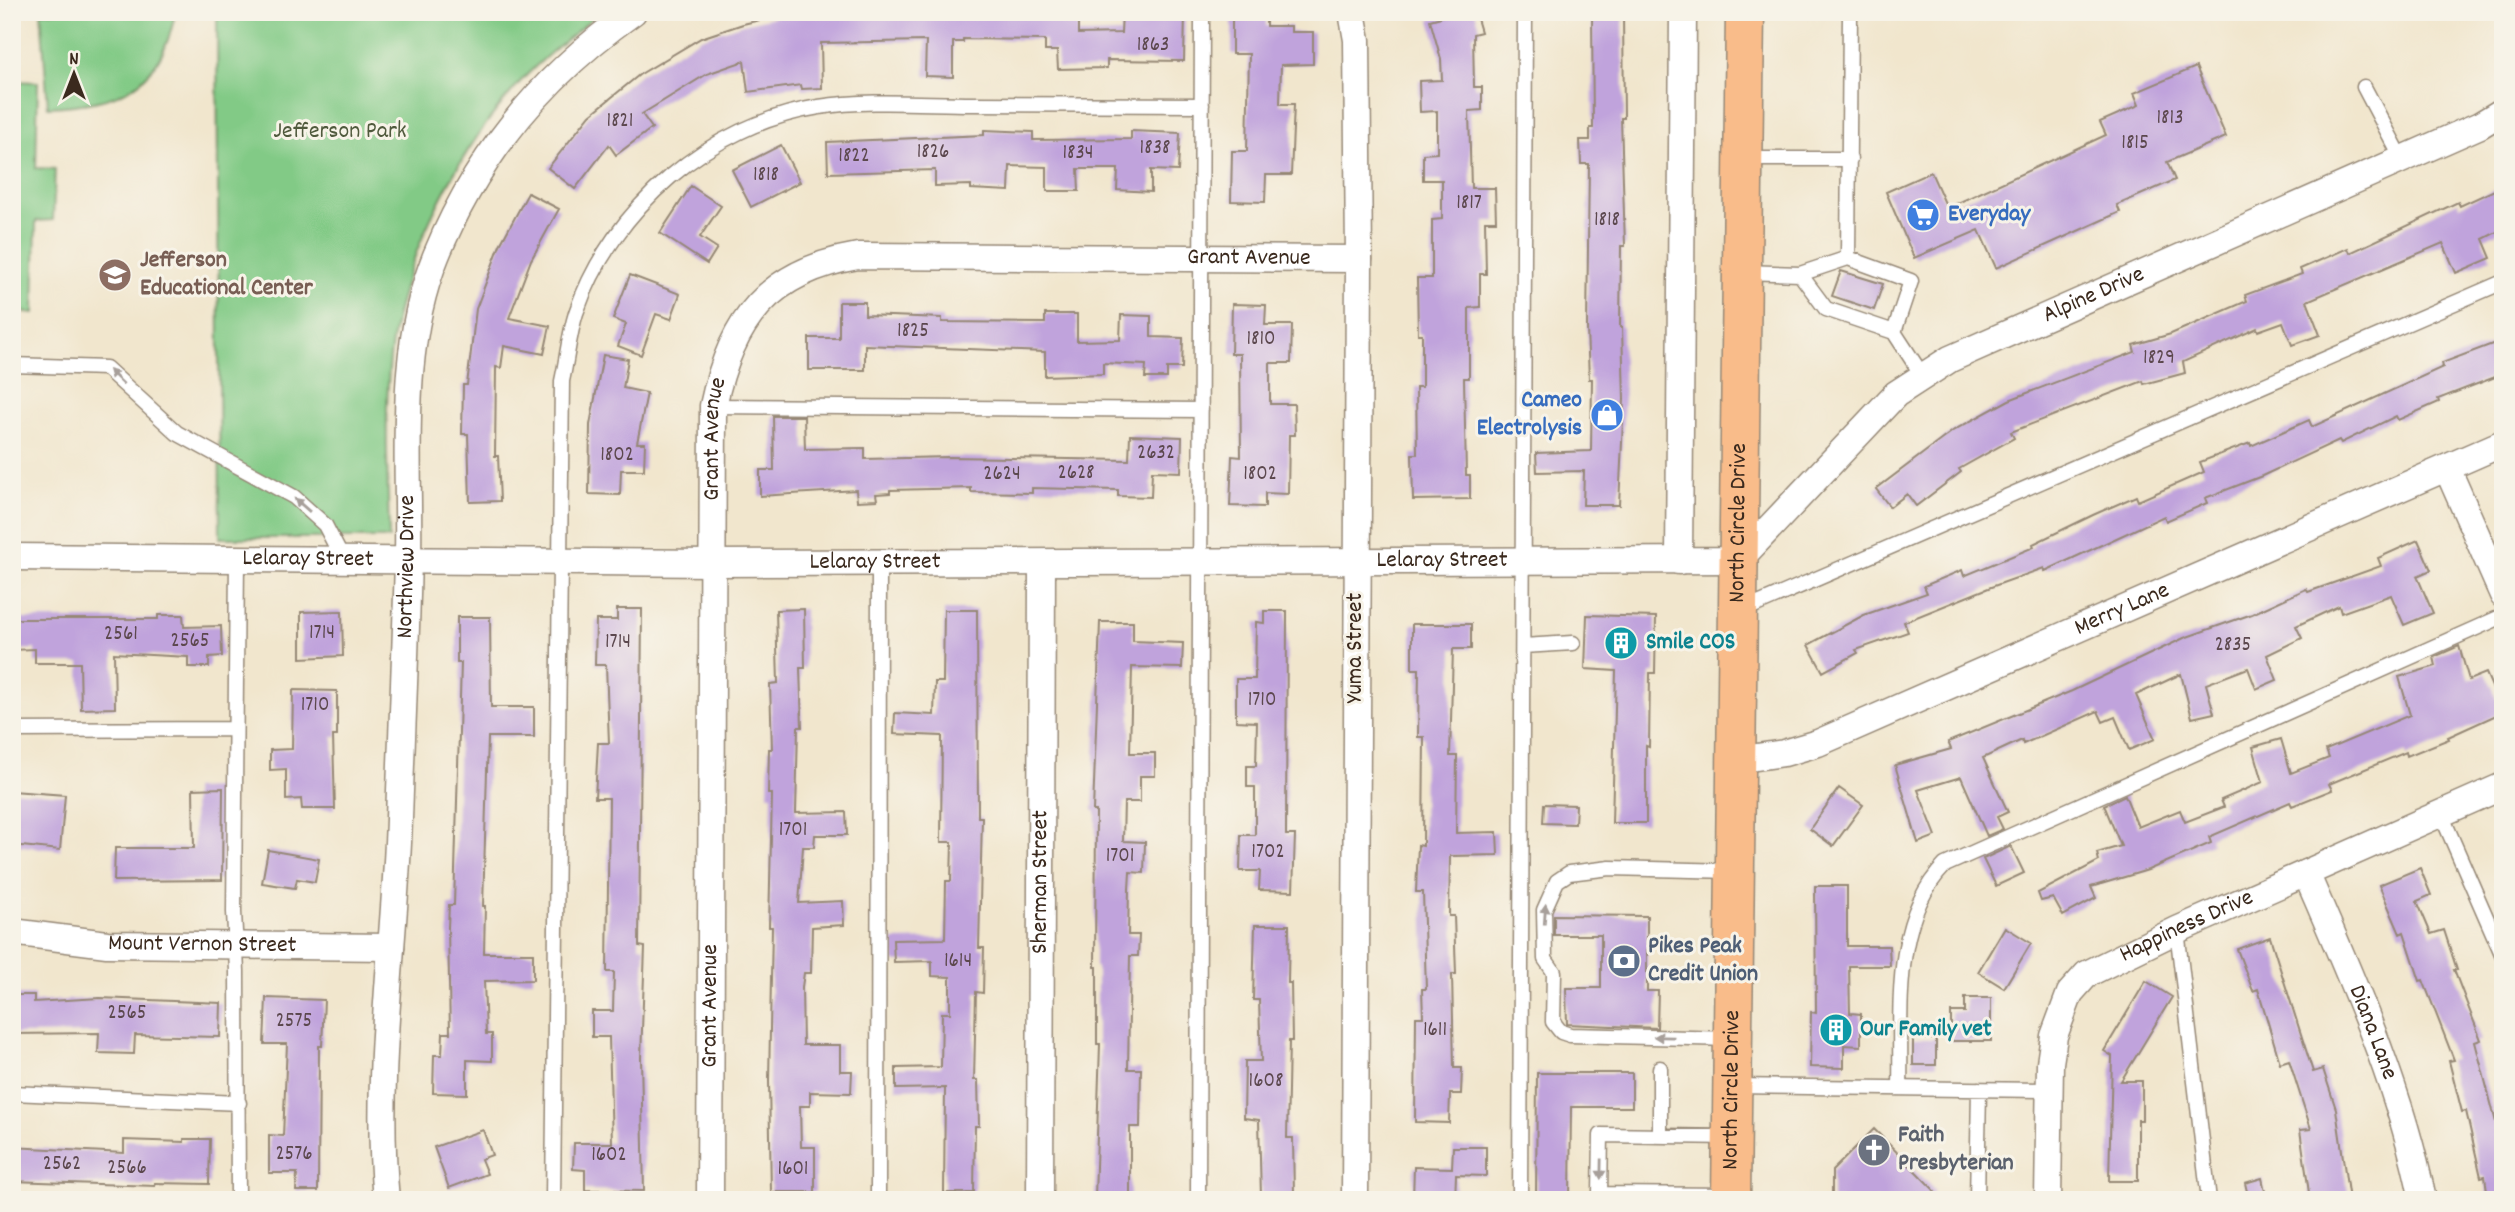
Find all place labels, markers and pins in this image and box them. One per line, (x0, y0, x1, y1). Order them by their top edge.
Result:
supermarket icon: Everyday (1904, 196, 1942, 234)
place label: Everyday (1948, 198, 2032, 232)
place label: Jefferson Educational Center (140, 244, 314, 306)
school or university icon: Jefferson Educational Center (96, 256, 134, 294)
place label: Cameo Electrolysis (1477, 384, 1582, 446)
shop icon: Cameo Electrolysis (1588, 396, 1626, 434)
building icon: Smile COS (1602, 624, 1640, 662)
place label: Smile COS (1646, 626, 1735, 660)
place label: Pikes Peak Credit Union (1648, 930, 1758, 992)
bank icon: Pikes Peak Credit Union (1605, 942, 1643, 980)
building icon: Our Family vet (1817, 1011, 1855, 1049)
place label: Our Family vet (1860, 1013, 1992, 1047)
place label: Faith Presbyterian (1898, 1119, 2014, 1181)
church icon: Faith Presbyterian (1855, 1131, 1893, 1169)

